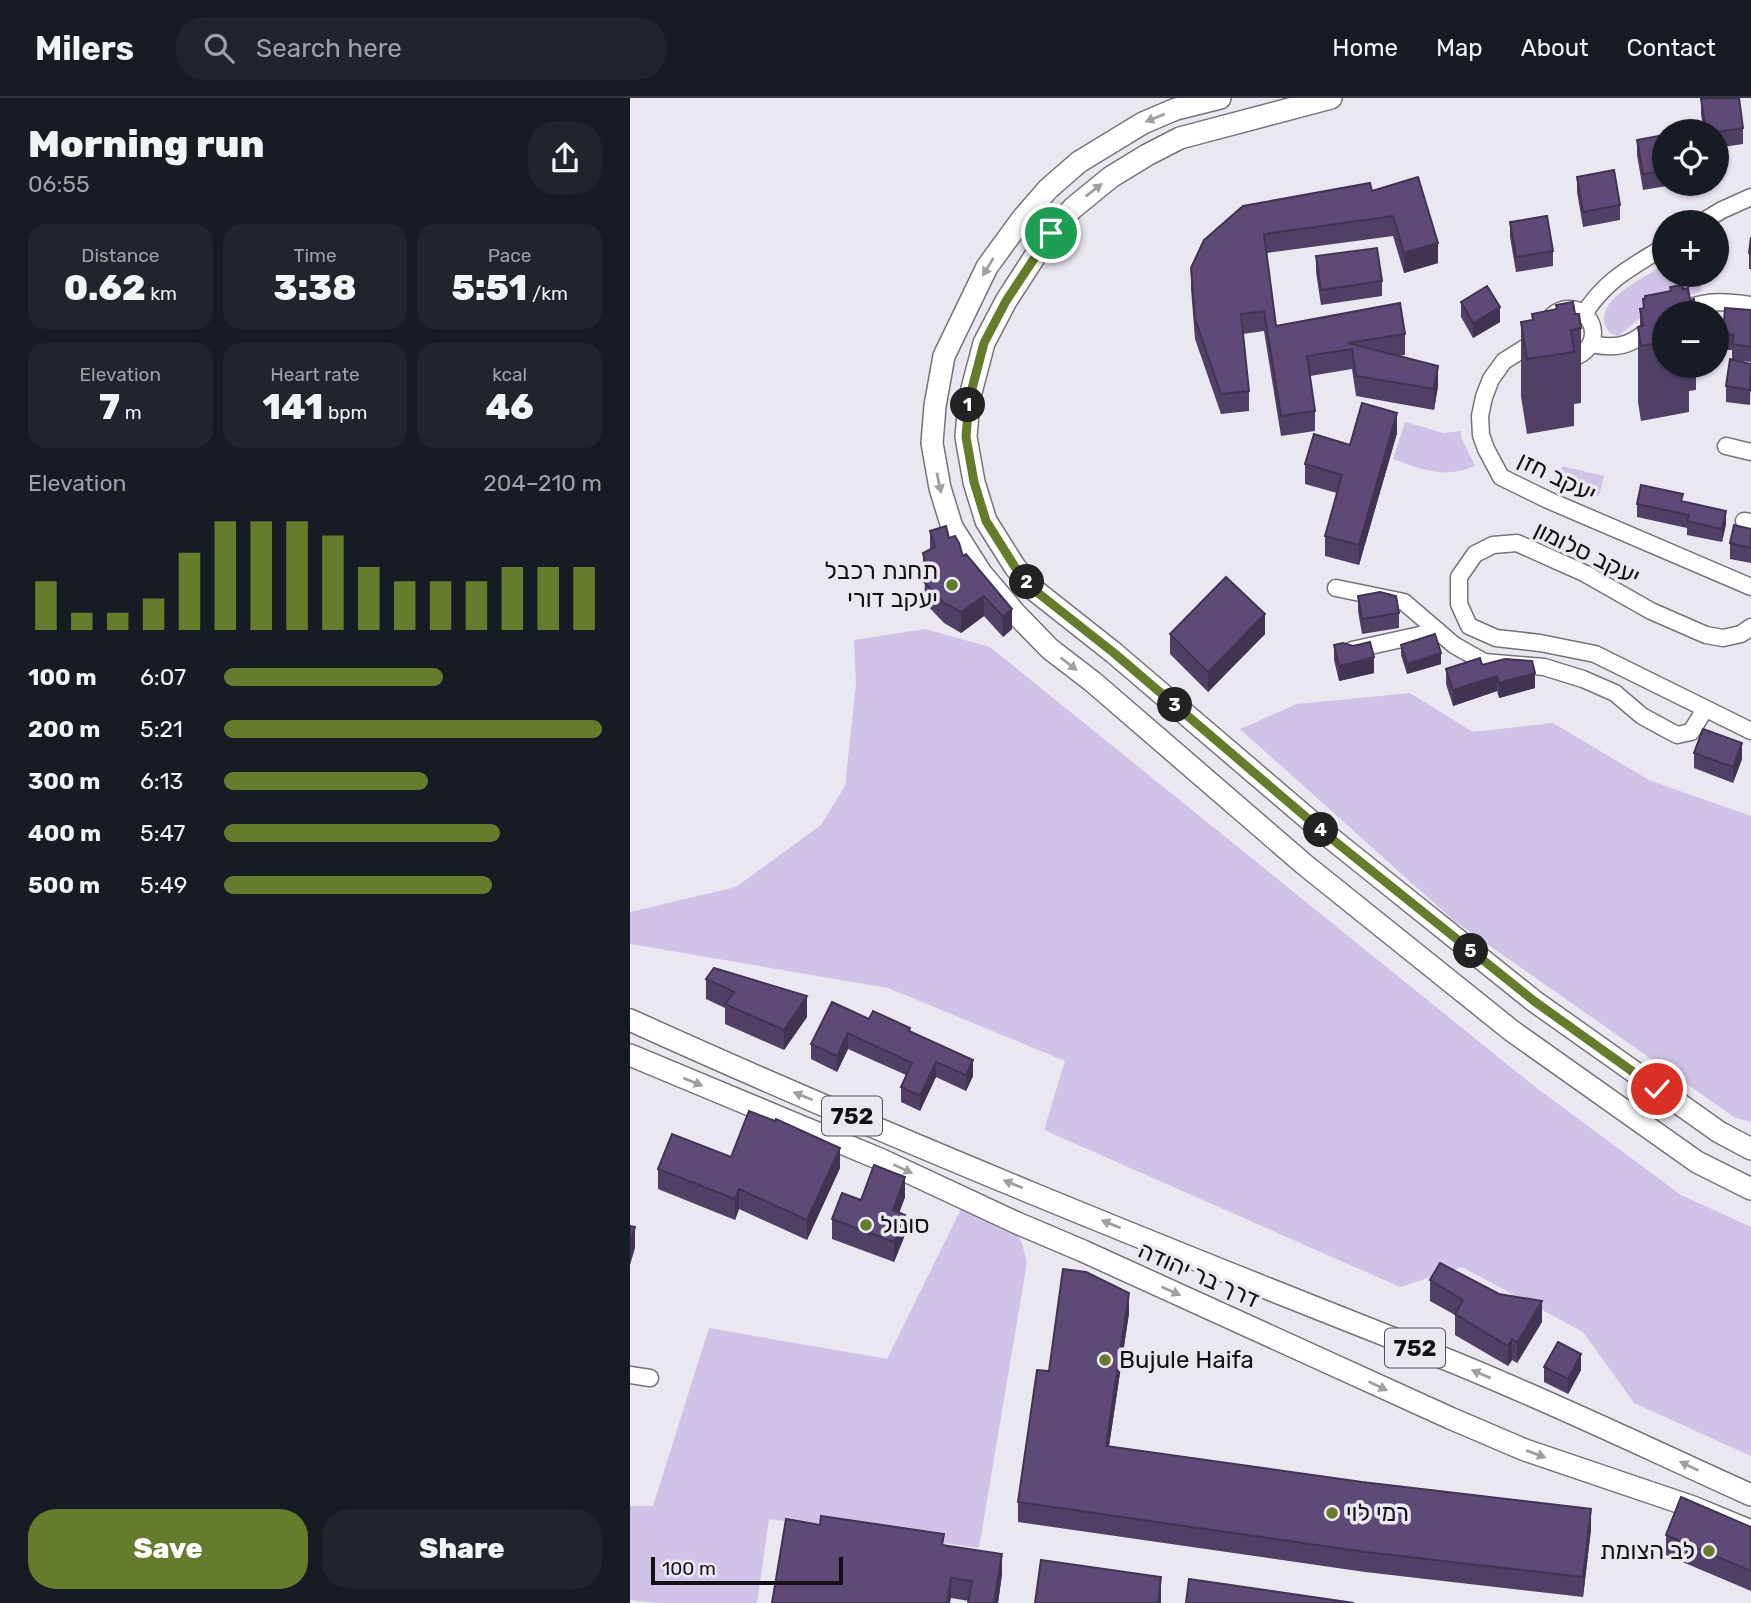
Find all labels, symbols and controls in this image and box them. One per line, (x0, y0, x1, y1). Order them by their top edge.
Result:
search box (176, 17, 666, 80)
text: Milers (35, 29, 134, 68)
icon: search (200, 29, 238, 67)
text: Search here (256, 33, 402, 64)
text: Home (1332, 34, 1398, 62)
text: Map (1436, 34, 1483, 62)
text: About (1521, 34, 1589, 62)
text: Contact (1627, 34, 1716, 62)
one-way arrow (1144, 112, 1165, 123)
map controls (1652, 119, 1729, 378)
button: locate (1652, 119, 1729, 196)
text: Morning run (28, 121, 265, 167)
button: share (528, 121, 602, 195)
text: 06:55 (28, 170, 90, 198)
one-way arrow (1085, 183, 1103, 198)
pin (1021, 203, 1081, 263)
button: + (1652, 210, 1729, 287)
icon: arrive (1032, 214, 1070, 252)
text: Distance (81, 244, 159, 267)
text: Time (293, 244, 337, 267)
text: Pace (488, 244, 531, 267)
one-way arrow (982, 257, 995, 277)
text: 0.62 (64, 267, 146, 309)
text: 3:38 (274, 267, 356, 309)
text: 5:51 (451, 267, 527, 309)
text: km (146, 282, 177, 305)
text: /km (527, 282, 568, 305)
button: − (1652, 301, 1729, 378)
text: Elevation (80, 363, 161, 386)
text: Heart rate (270, 363, 360, 386)
text: kcal (492, 363, 527, 386)
text: 7 (99, 386, 120, 428)
text: 141 (263, 386, 323, 428)
text: 46 (486, 386, 534, 428)
pin: 1 (950, 388, 986, 422)
text: 1 (963, 393, 972, 416)
text: m (120, 401, 142, 424)
text: bpm (323, 401, 367, 424)
street label: יעקב חזן (1513, 446, 1601, 508)
text: Elevation (28, 469, 127, 497)
text: 204–210 m (483, 469, 602, 497)
one-way arrow (934, 472, 945, 494)
street label: יעקב סלומון (1530, 515, 1644, 591)
place label: תחנת רכבל יעקב דורי (824, 557, 938, 613)
pin: 2 (1010, 564, 1044, 600)
text: 2 (1020, 570, 1033, 593)
marker: תחנת רכבל יעקב דורי (944, 577, 960, 593)
one-way arrow (1060, 656, 1078, 670)
text: 100 m (28, 663, 97, 691)
text: 6:07 (140, 663, 186, 691)
pin: 3 (1158, 688, 1192, 722)
text: 3 (1168, 693, 1181, 716)
text: 200 m (28, 715, 100, 743)
text: 5:21 (140, 715, 183, 743)
text: 300 m (28, 767, 100, 795)
text: 6:13 (140, 767, 183, 795)
pin: 4 (1304, 812, 1338, 848)
text: 4 (1314, 818, 1327, 841)
text: 400 m (28, 819, 101, 847)
text: 5:47 (140, 819, 185, 847)
text: 500 m (28, 871, 100, 899)
text: 5:49 (140, 871, 187, 899)
pin: 5 (1454, 934, 1488, 968)
text: 5 (1464, 939, 1477, 962)
pin (1627, 1059, 1687, 1119)
icon: check (1638, 1070, 1676, 1108)
one-way arrow (683, 1076, 704, 1087)
one-way arrow (792, 1090, 813, 1101)
road number: 752 (822, 1096, 882, 1135)
one-way arrow (893, 1163, 913, 1175)
one-way arrow (1002, 1178, 1023, 1189)
place label: סונול (880, 1211, 930, 1239)
marker: סונול (858, 1217, 874, 1233)
one-way arrow (1101, 1218, 1122, 1229)
street label: דרך בר יהודה (1134, 1236, 1264, 1314)
one-way arrow (1161, 1285, 1181, 1297)
road number: 752 (1385, 1329, 1445, 1368)
place label: Bujule Haifa (1119, 1346, 1254, 1374)
marker: Bujule Haifa (1097, 1352, 1113, 1368)
one-way arrow (1470, 1369, 1491, 1380)
one-way arrow (1368, 1380, 1388, 1392)
one-way arrow (1525, 1449, 1546, 1460)
one-way arrow (1679, 1461, 1699, 1472)
place label: רמי לוי (1346, 1499, 1409, 1527)
marker: רמי לוי (1324, 1505, 1340, 1521)
button: Save (28, 1509, 308, 1589)
button: Share (322, 1509, 602, 1589)
place label: לב הצומת (1600, 1537, 1695, 1565)
marker: לב הצומת (1701, 1543, 1717, 1559)
scale bar (651, 1554, 844, 1586)
text: 100 m (662, 1557, 716, 1580)

